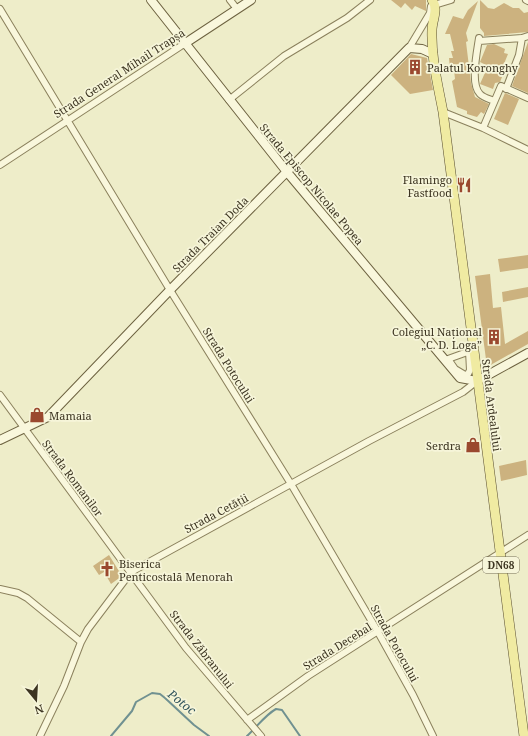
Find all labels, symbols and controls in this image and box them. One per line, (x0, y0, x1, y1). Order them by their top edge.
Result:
street label: Strada General Mihail Trapșa (51, 25, 187, 121)
building icon: Palatul Koronghy (406, 58, 424, 76)
place label: Palatul Koronghy (427, 60, 519, 75)
street label: Strada Episcop Nicolae Popea (257, 120, 367, 248)
place label: Flamingo Fastfood (403, 172, 452, 200)
restaurant icon: Flamingo Fastfood (455, 176, 473, 194)
street label: Strada Traian Doda (169, 193, 251, 275)
street label: Strada Potocului (200, 324, 258, 406)
place label: Colegiul Național „C. D. Loga” (392, 324, 483, 352)
building icon: Colegiul Național „C. D. Loga” (485, 328, 503, 346)
street label: Strada Ardealului (479, 358, 505, 452)
shop icon: Mamaia (28, 406, 46, 424)
place label: Mamaia (49, 408, 92, 423)
shop icon: Serdra (464, 436, 482, 454)
street label: Strada Romanilor (39, 437, 107, 520)
place label: Serdra (426, 438, 461, 453)
street label: Strada Cetății (181, 490, 251, 536)
place label: Biserica Penticostală Menorah (119, 556, 233, 584)
road number: DN68 (483, 557, 519, 573)
church icon: Biserica Penticostală Menorah (98, 560, 116, 578)
street label: Strada Potocului (368, 602, 423, 685)
street label: Strada Zăbranului (167, 607, 238, 692)
street label: Strada Decebal (300, 619, 375, 673)
north arrow (16, 680, 56, 720)
water label: Potoc (164, 685, 200, 718)
text: N (32, 702, 46, 719)

